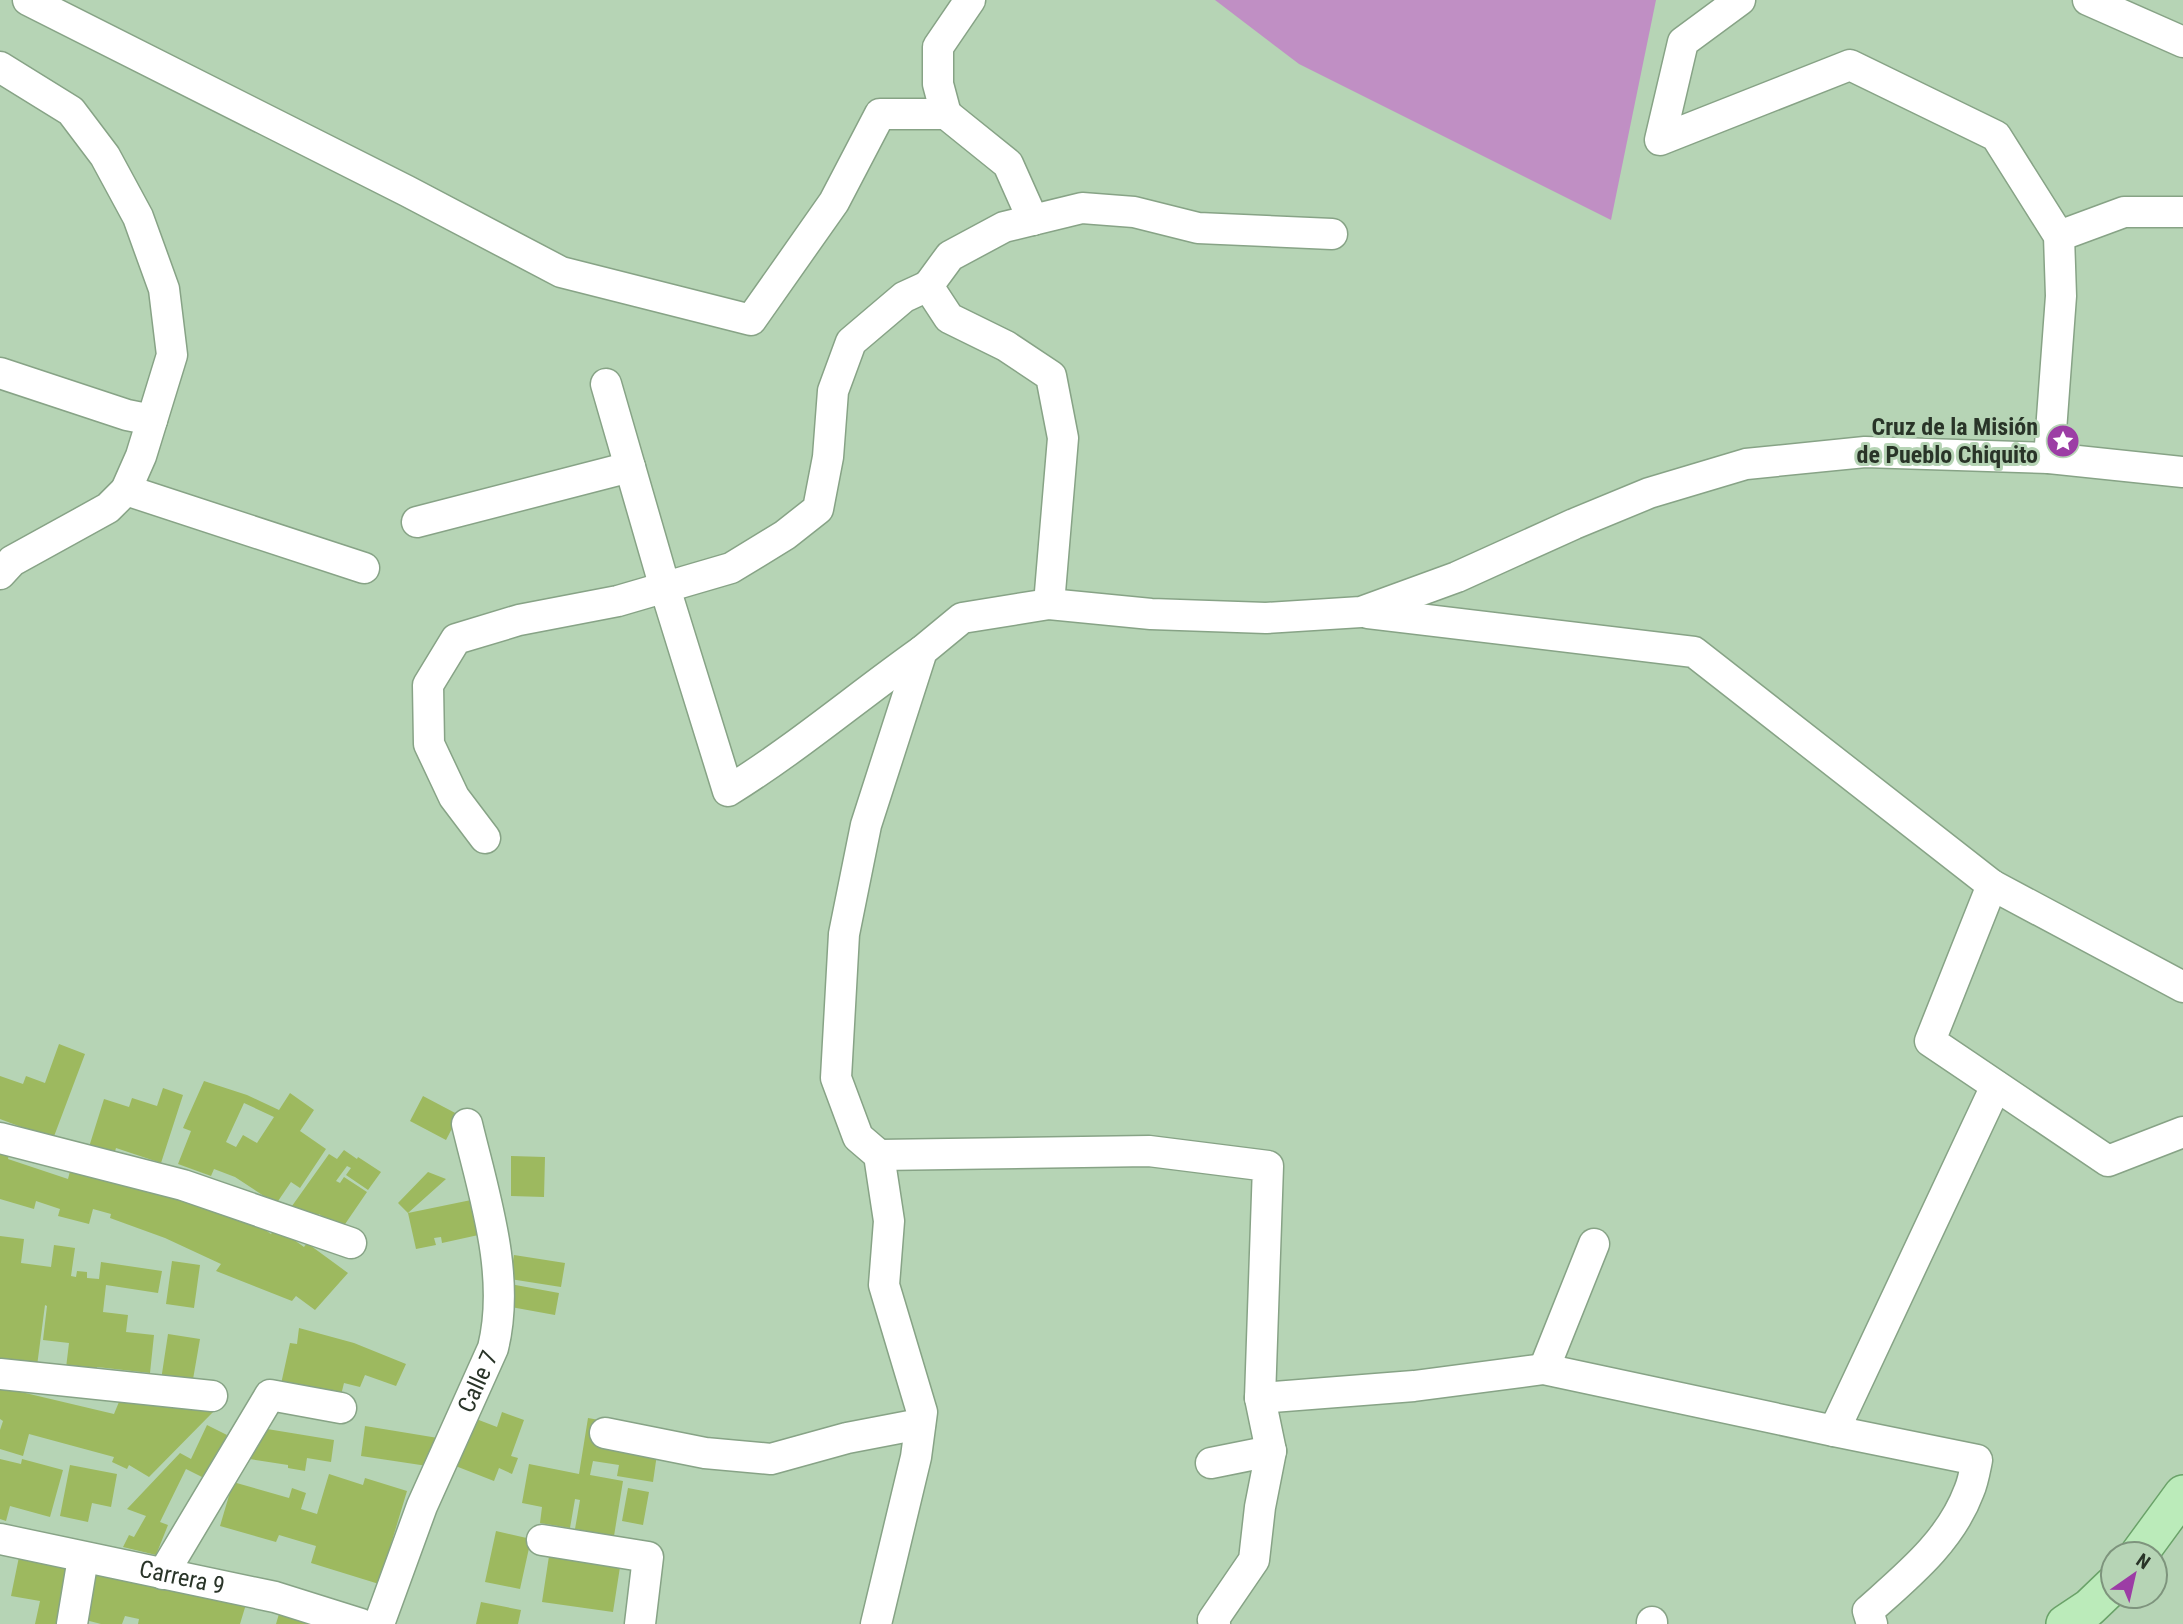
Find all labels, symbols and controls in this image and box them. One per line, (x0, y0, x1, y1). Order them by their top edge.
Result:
place label: Cruz de la Misión de Pueblo Chiquito (1856, 413, 2038, 469)
place icon: Cruz de la Misión de Pueblo Chiquito (2044, 422, 2082, 460)
street label: Calle 7 (452, 1346, 504, 1417)
north arrow (2099, 1540, 2169, 1610)
text: N (2132, 1549, 2154, 1574)
street label: Carrera 9 (137, 1555, 227, 1600)

